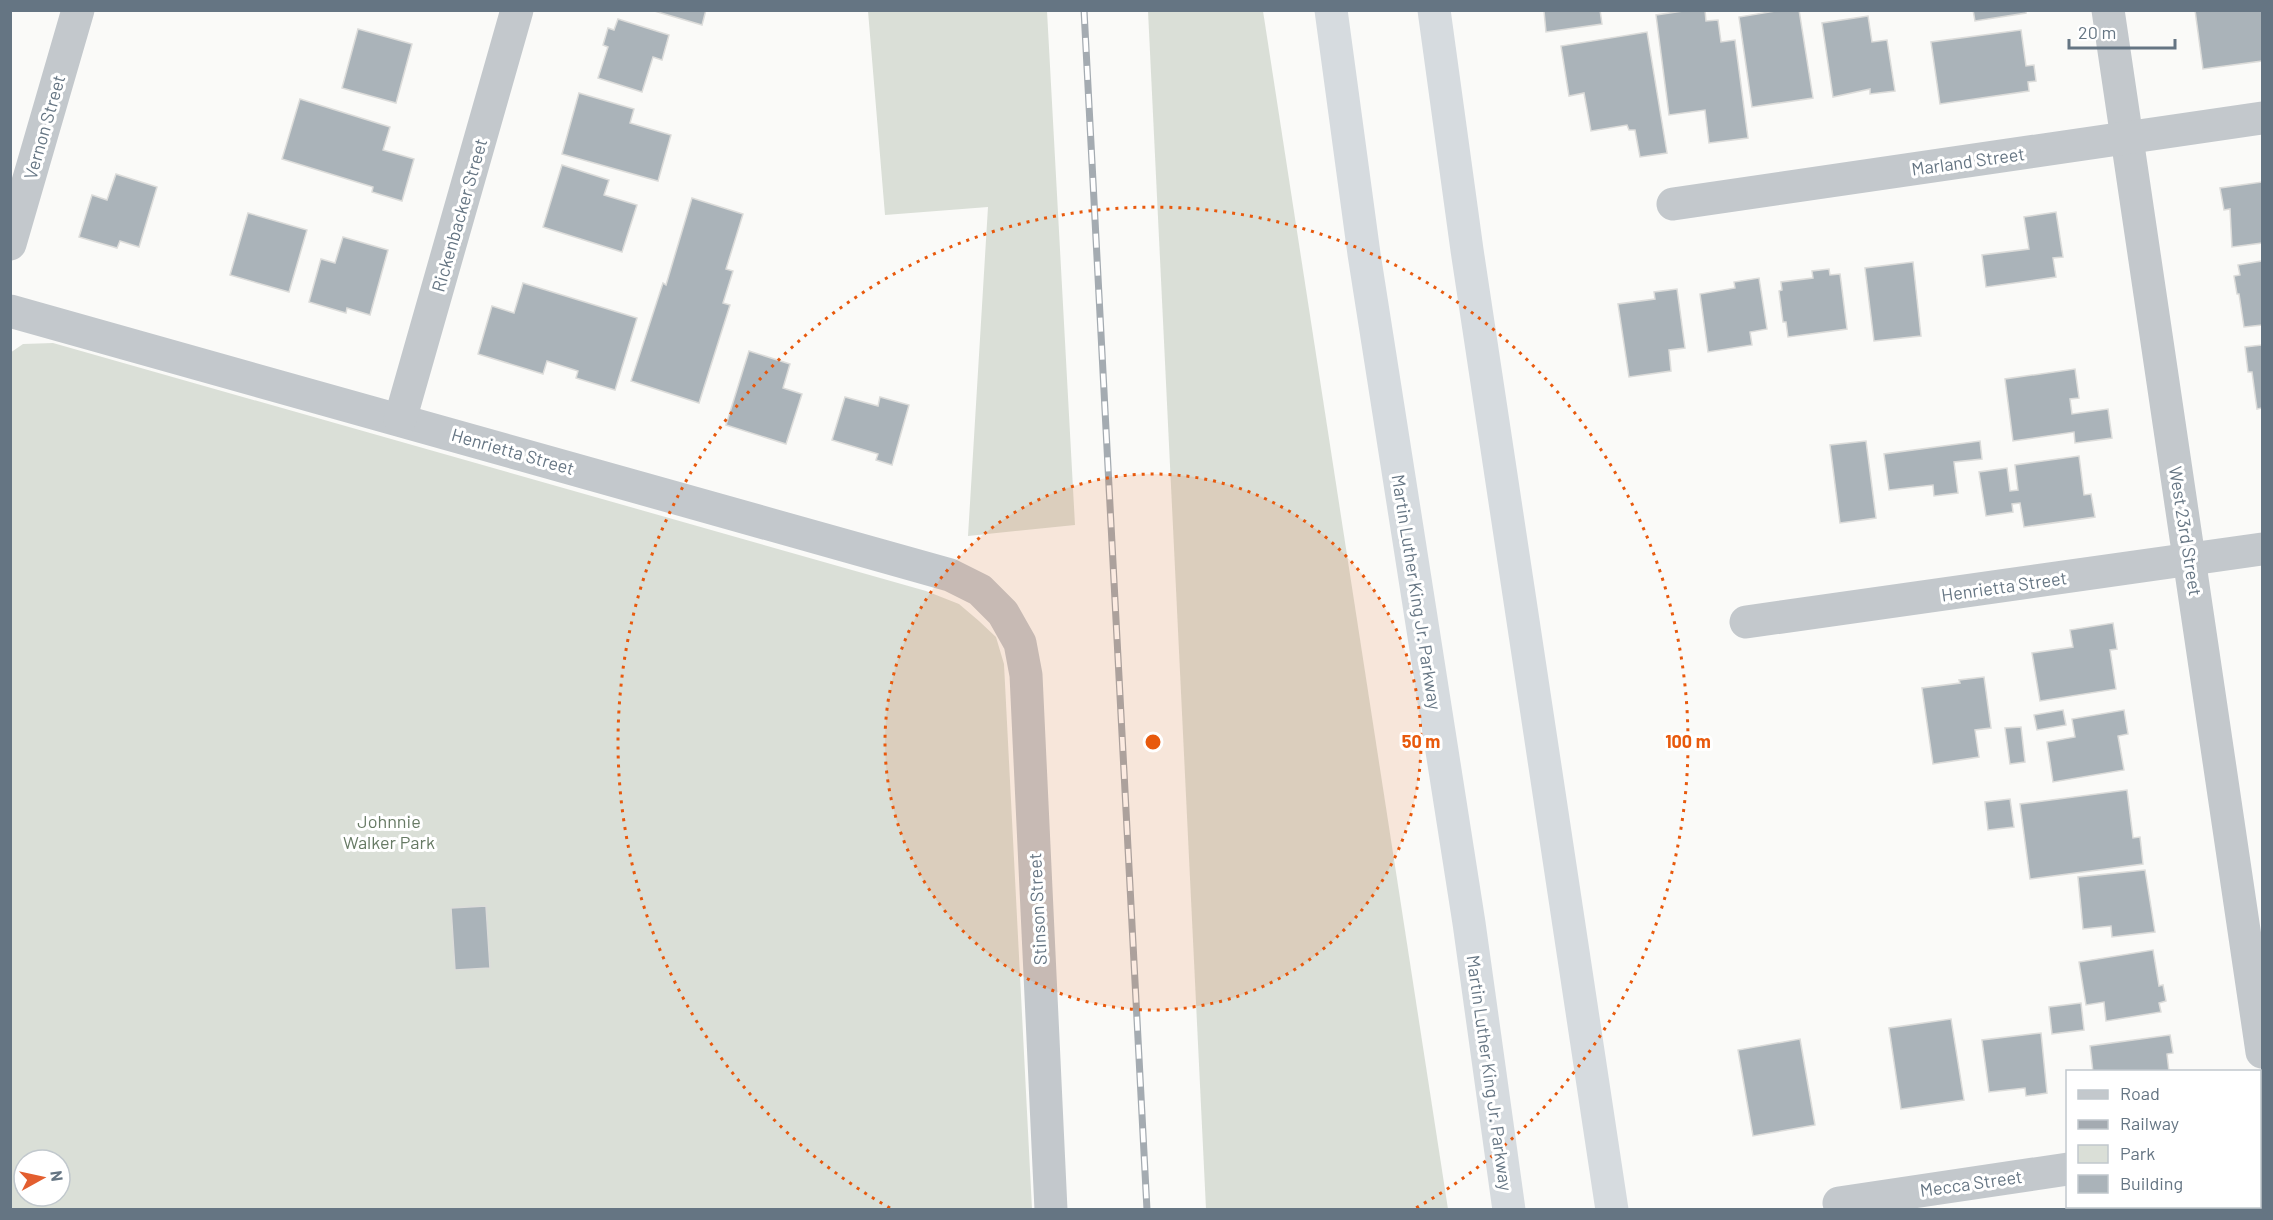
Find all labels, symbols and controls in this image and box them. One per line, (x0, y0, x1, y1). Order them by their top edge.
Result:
scale bar (2069, 12, 2176, 50)
text: 20 m (2078, 21, 2116, 43)
street label: Vernon Street (19, 72, 69, 182)
street label: Rickenbacker Street (427, 136, 491, 294)
street label: Marland Street (1910, 142, 2026, 180)
street label: Henrietta Street (449, 423, 577, 479)
street label: West 23rd Street (2165, 465, 2207, 597)
street label: Martin Luther King Jr. Parkway (1388, 473, 1446, 711)
street label: Henrietta Street (1940, 566, 2068, 606)
text: 50 m (1402, 730, 1440, 752)
text: 100 m (1665, 730, 1711, 752)
centre of rings (1143, 732, 1163, 752)
park label: Johnnie Walker Park (343, 810, 435, 853)
street label: Stinson Street (1023, 852, 1051, 966)
street label: Martin Luther King Jr. Parkway (1463, 954, 1517, 1192)
legend (2066, 1070, 2261, 1208)
text: Road (2120, 1082, 2160, 1104)
text: Railway (2120, 1112, 2179, 1134)
text: Park (2120, 1142, 2155, 1164)
north arrow (12, 1148, 72, 1208)
street label: Mecca Street (1918, 1165, 2024, 1201)
text: N (47, 1169, 67, 1182)
text: Building (2120, 1172, 2183, 1194)

